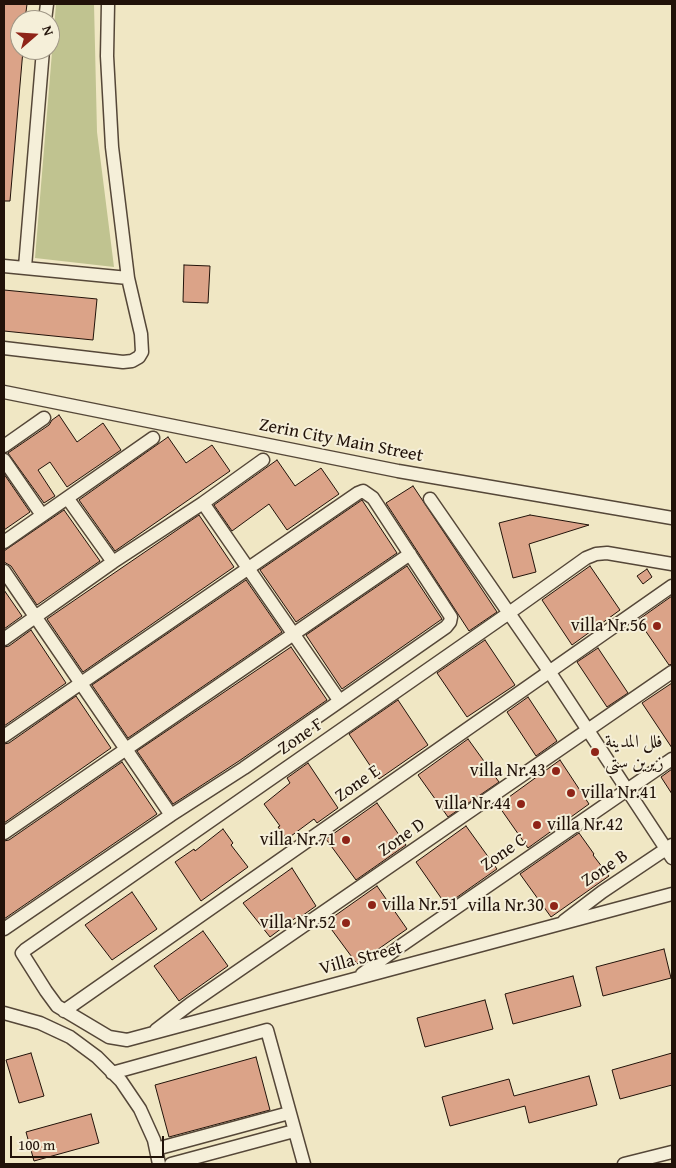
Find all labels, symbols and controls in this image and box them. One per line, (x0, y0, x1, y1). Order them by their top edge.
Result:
north arrow (10, 10, 60, 60)
text: N (37, 23, 59, 38)
street label: Zerin City Main Street (257, 415, 425, 467)
place label: villa Nr.56 (571, 615, 647, 637)
marker: villa Nr.56 (651, 620, 663, 632)
street label: Zone F (274, 714, 328, 760)
place label: فلل المدينة زیرین ستی (605, 731, 664, 774)
marker: فلل المدينة زیرین ستی (589, 746, 601, 758)
place label: villa Nr.43 (470, 760, 546, 782)
street label: Zone E (331, 761, 385, 807)
marker: villa Nr.43 (550, 765, 562, 777)
place label: villa Nr.41 (581, 782, 657, 804)
marker: villa Nr.41 (565, 787, 577, 799)
place label: villa Nr.44 (435, 793, 511, 815)
marker: villa Nr.44 (515, 798, 527, 810)
street label: Zone D (374, 814, 430, 862)
place label: villa Nr.42 (547, 814, 623, 836)
marker: villa Nr.42 (531, 819, 543, 831)
place label: villa Nr.71 (260, 829, 336, 851)
street label: Zone C (477, 830, 531, 876)
marker: villa Nr.71 (340, 834, 352, 846)
street label: Zone B (578, 846, 632, 892)
place label: villa Nr.51 (382, 894, 458, 916)
place label: villa Nr.30 (468, 895, 544, 917)
marker: villa Nr.51 (366, 899, 378, 911)
marker: villa Nr.30 (548, 900, 560, 912)
place label: villa Nr.52 (260, 912, 336, 934)
marker: villa Nr.52 (340, 917, 352, 929)
street label: Villa Street (317, 938, 405, 980)
scale bar (12, 1126, 166, 1158)
text: 100 m (18, 1134, 55, 1155)

